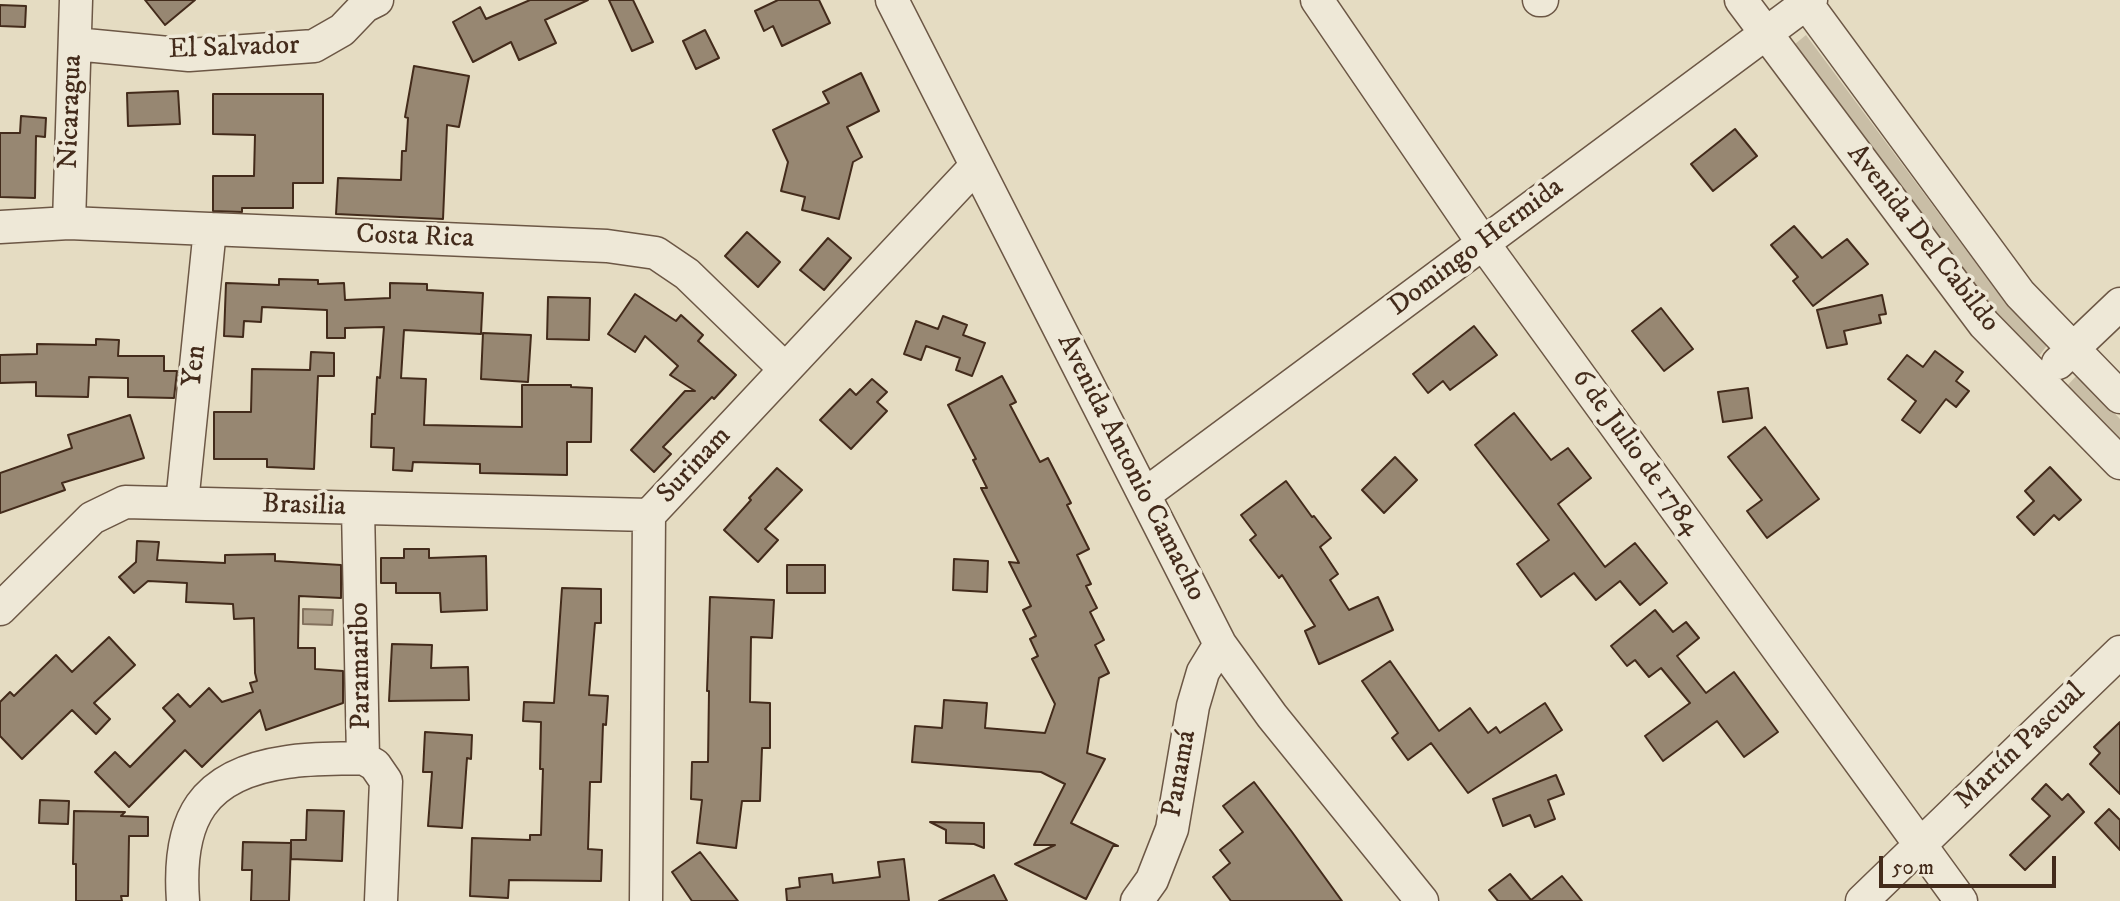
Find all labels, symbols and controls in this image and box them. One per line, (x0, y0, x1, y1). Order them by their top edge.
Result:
street label: El Salvador (168, 30, 300, 68)
street label: Nicaragua (53, 54, 91, 170)
street label: Avenida Del Cabildo (1838, 139, 2006, 339)
street label: Domingo Hermida (1383, 171, 1571, 325)
street label: Costa Rica (355, 219, 475, 257)
street label: Avenida Antonio Camacho (1048, 329, 1212, 607)
street label: Yen (177, 343, 215, 389)
street label: 6 de Julio de 1784 (1563, 363, 1707, 543)
street label: Surinam (651, 420, 739, 512)
street label: Brasilia (261, 489, 347, 525)
street label: Paramaribo (344, 602, 380, 730)
street label: Martín Pascual (1949, 677, 2093, 817)
street label: Panamá (1157, 728, 1205, 820)
scale bar (1882, 842, 2059, 886)
text: 50 m (1892, 855, 1934, 881)

